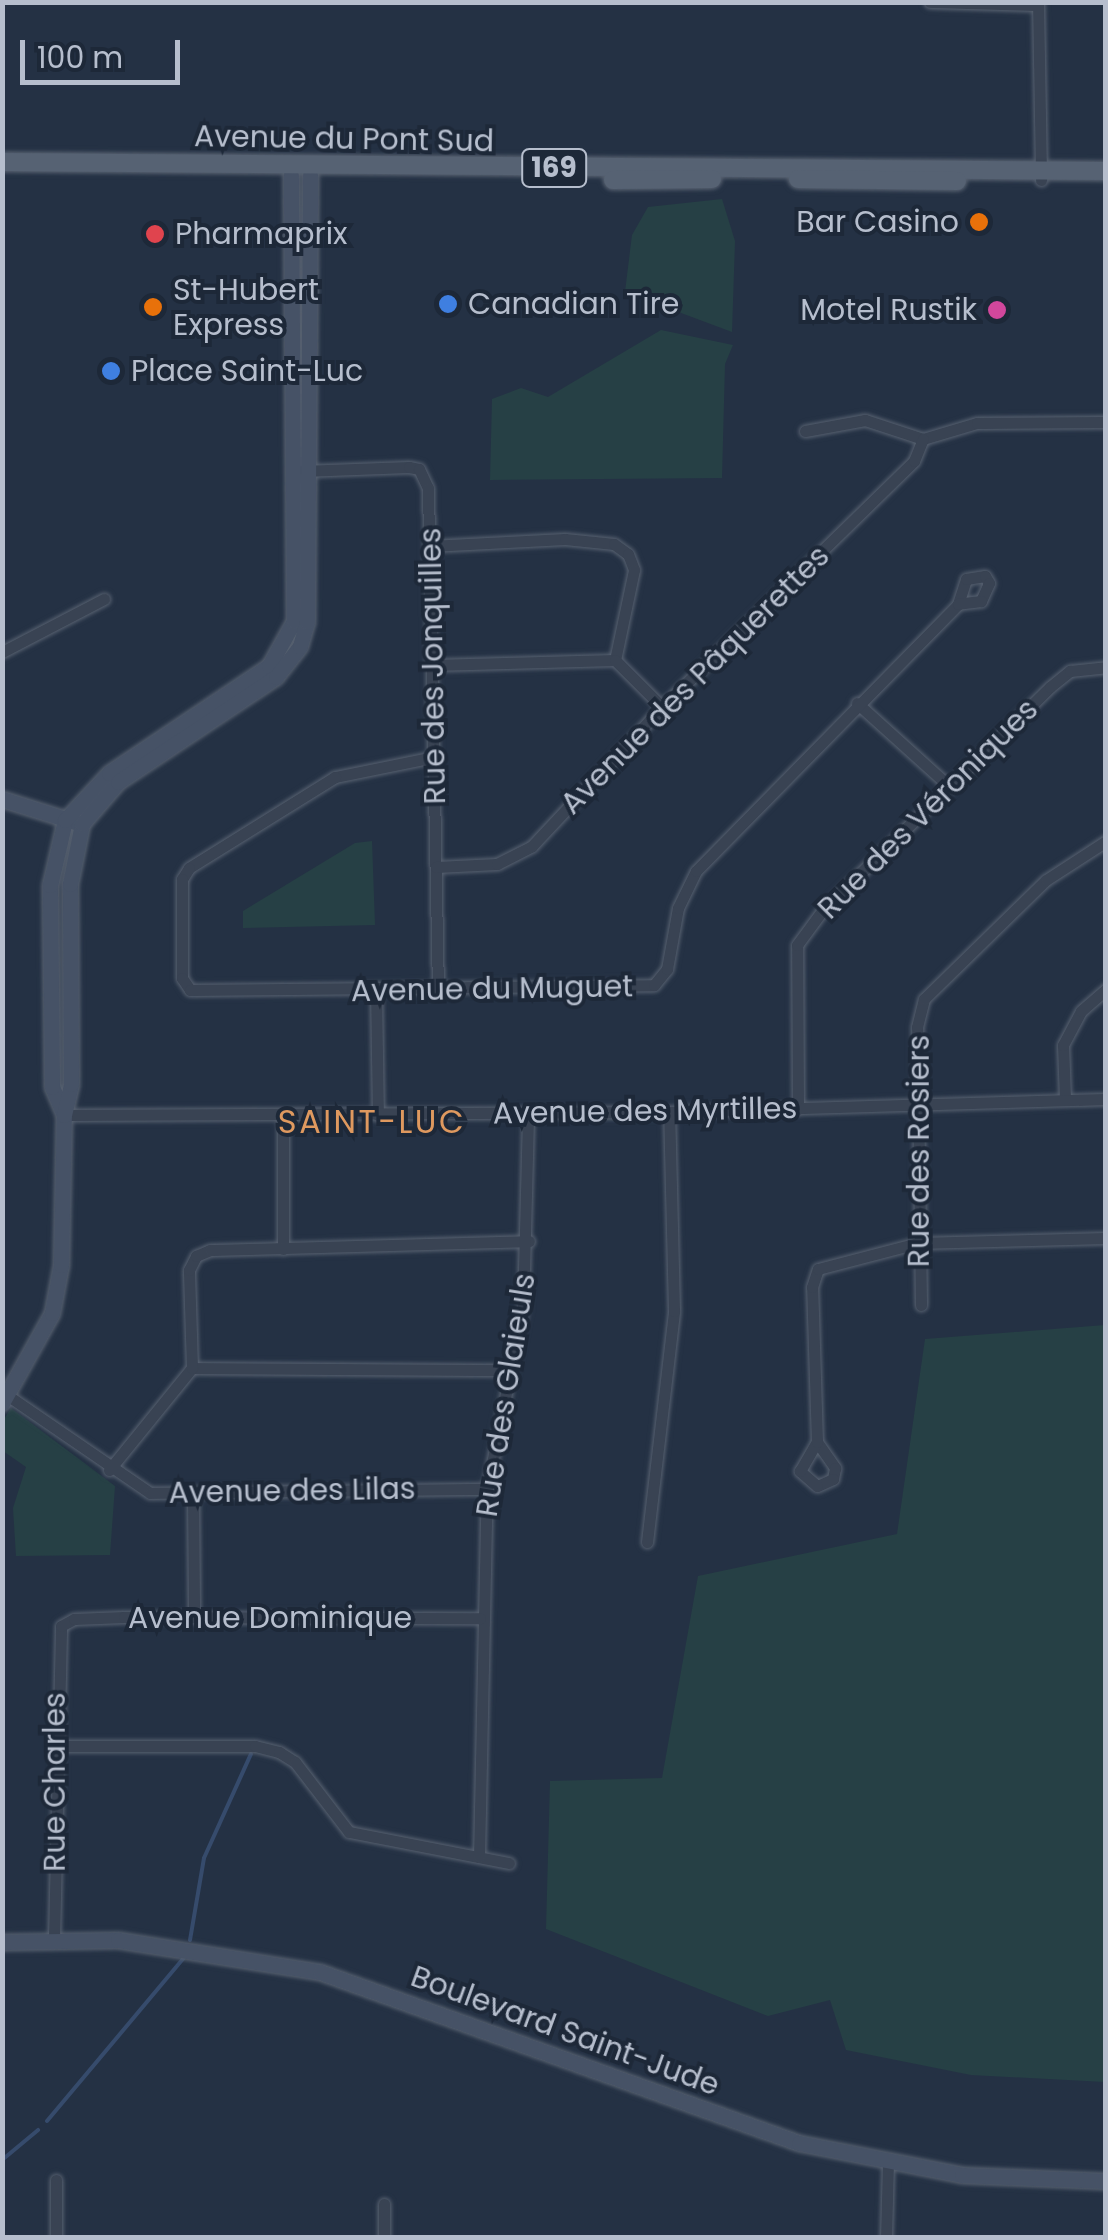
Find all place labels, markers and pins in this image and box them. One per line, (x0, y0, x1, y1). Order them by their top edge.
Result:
place label: Bar Casino (796, 204, 959, 240)
marker: Bar Casino (968, 211, 990, 233)
place label: Pharmaprix (175, 216, 347, 252)
marker: Pharmaprix (144, 223, 166, 245)
place label: St-Hubert Express (173, 272, 319, 342)
place label: Canadian Tire (468, 286, 679, 322)
place label: Motel Rustik (800, 292, 977, 328)
marker: Canadian Tire (437, 293, 459, 315)
marker: St-Hubert Express (142, 296, 164, 318)
marker: Motel Rustik (986, 299, 1008, 321)
place label: Place Saint-Luc (131, 353, 363, 389)
marker: Place Saint-Luc (100, 360, 122, 382)

